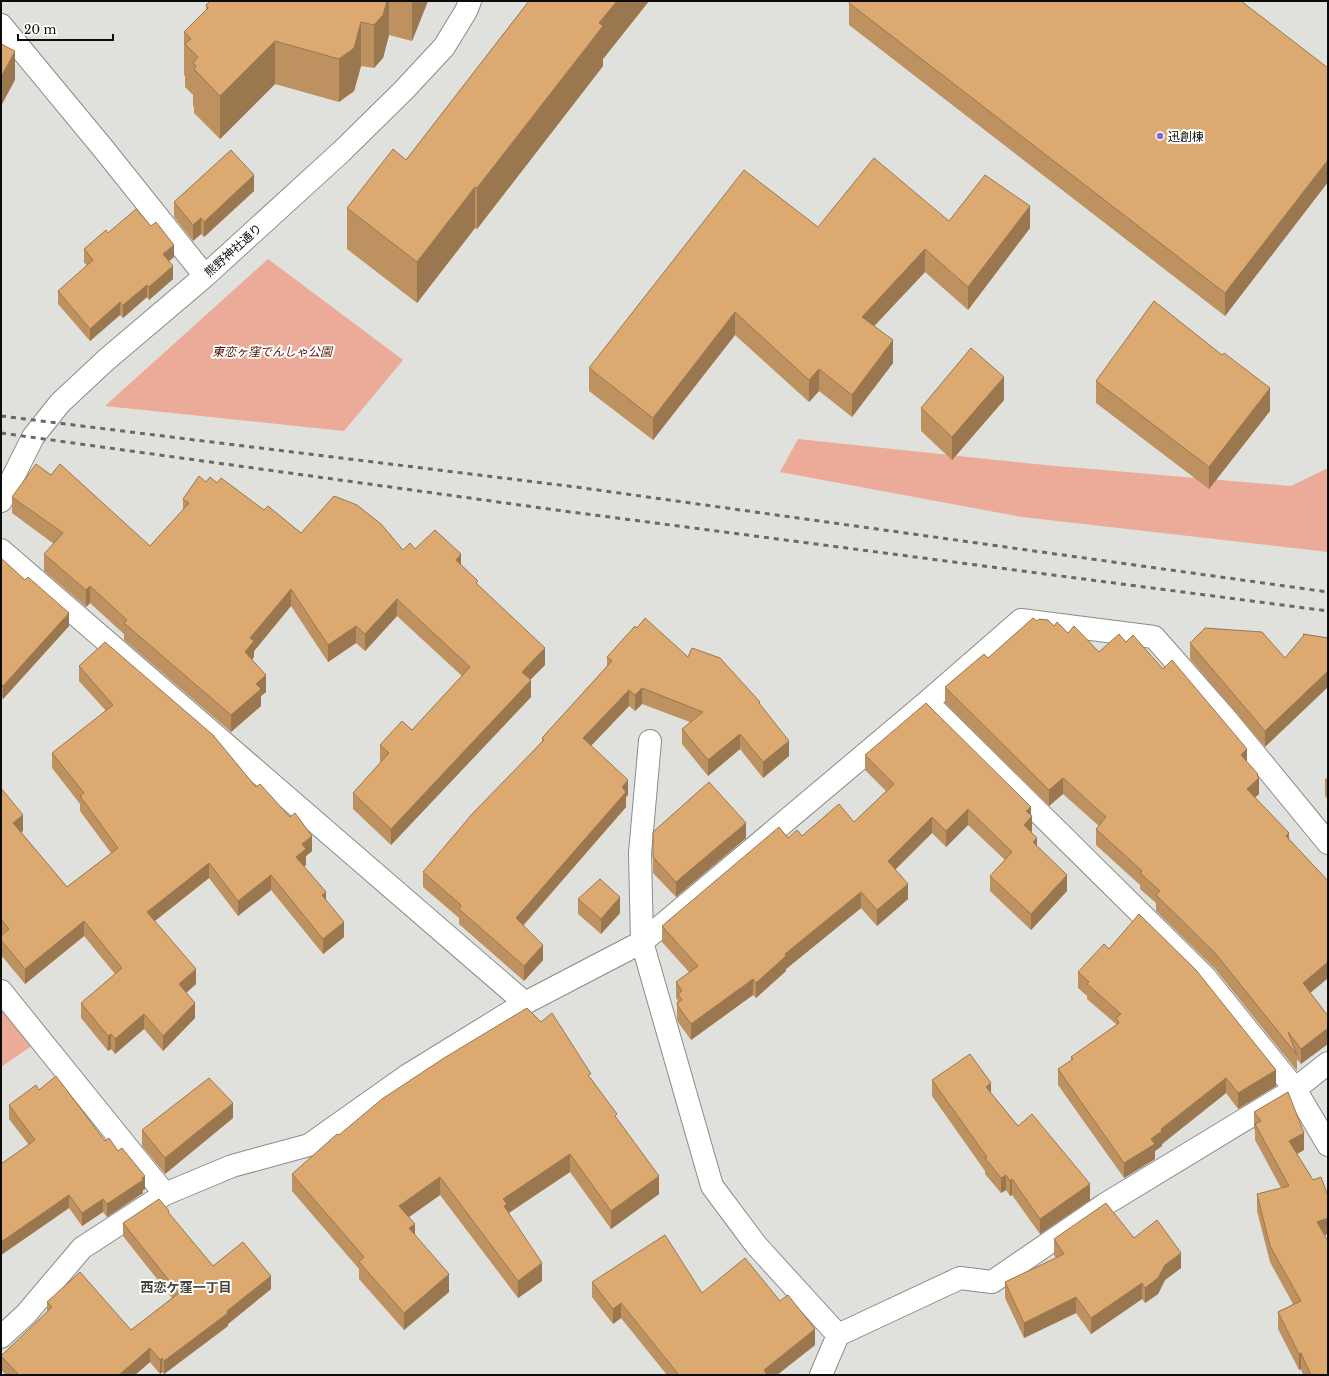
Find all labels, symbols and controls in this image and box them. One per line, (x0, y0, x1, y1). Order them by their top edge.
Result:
scale bar (18, 16, 113, 42)
text: 20 m (24, 22, 56, 37)
place label: 迅創棟 (1168, 129, 1204, 144)
marker: 迅創棟 (1155, 131, 1165, 141)
street label: 熊野神社通り (201, 220, 265, 280)
park label: 東恋ヶ窪でんしゃ公園 (212, 344, 334, 359)
district label: 西恋ケ窪一丁目 (140, 1279, 232, 1296)

